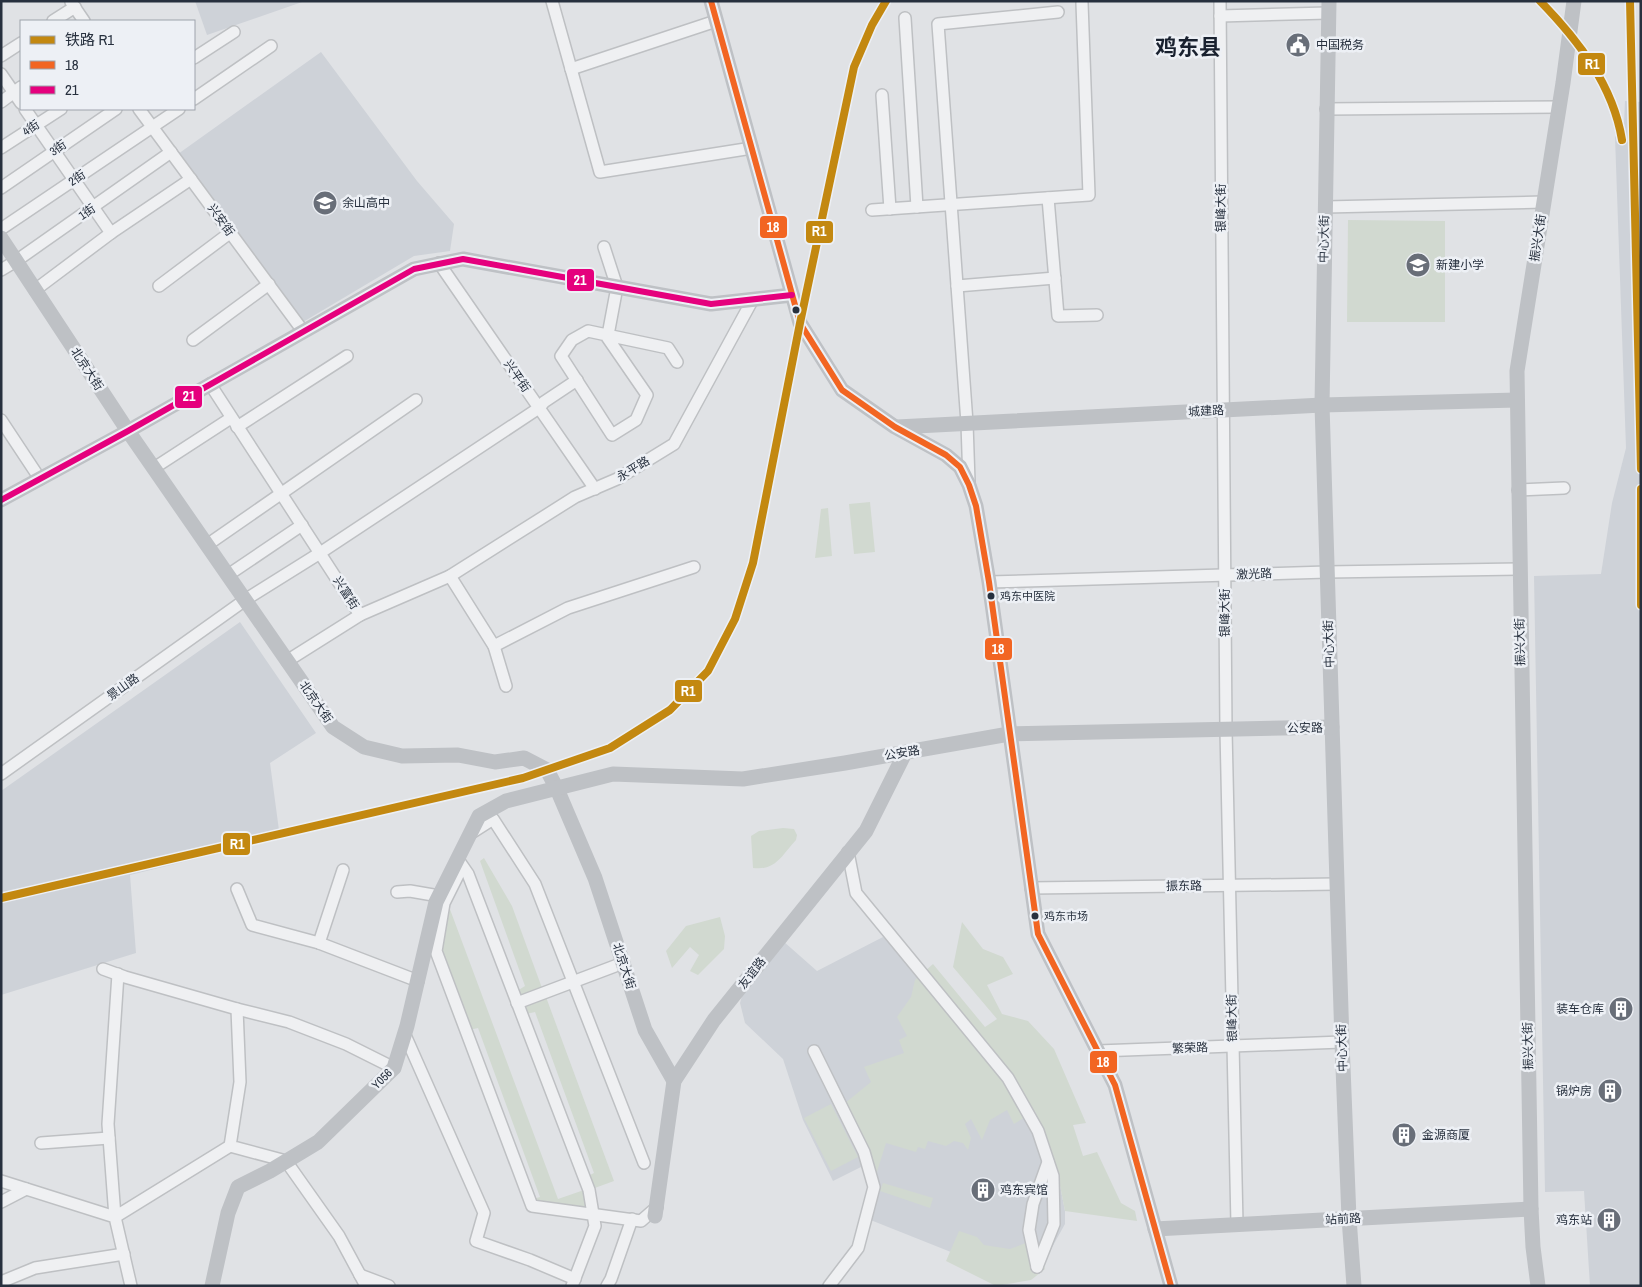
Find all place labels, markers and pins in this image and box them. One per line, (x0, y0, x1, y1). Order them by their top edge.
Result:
public building icon: 中国税务 (1285, 32, 1311, 58)
place label: 中国税务 (1316, 37, 1364, 53)
school or university icon: 余山高中 (312, 190, 338, 216)
place label: 余山高中 (342, 195, 390, 211)
school or university icon: 新建小学 (1405, 252, 1431, 278)
place label: 新建小学 (1436, 257, 1484, 273)
unlabelled marker (791, 305, 801, 315)
place label: 鸡东中医院 (1000, 589, 1055, 603)
marker: 鸡东中医院 (986, 591, 996, 601)
place label: 鸡东市场 (1044, 909, 1088, 923)
marker: 鸡东市场 (1030, 911, 1040, 921)
building icon: 装车仓库 (1608, 996, 1634, 1022)
place label: 装车仓库 (1556, 1001, 1604, 1017)
building icon: 锅炉房 (1597, 1078, 1623, 1104)
place label: 锅炉房 (1556, 1083, 1592, 1099)
building icon: 金源商厦 (1391, 1122, 1417, 1148)
place label: 金源商厦 (1422, 1127, 1470, 1143)
building icon: 鸡东宾馆 (970, 1177, 996, 1203)
place label: 鸡东宾馆 (1000, 1182, 1048, 1198)
building icon: 鸡东站 (1596, 1207, 1622, 1233)
place label: 鸡东站 (1556, 1212, 1592, 1228)

